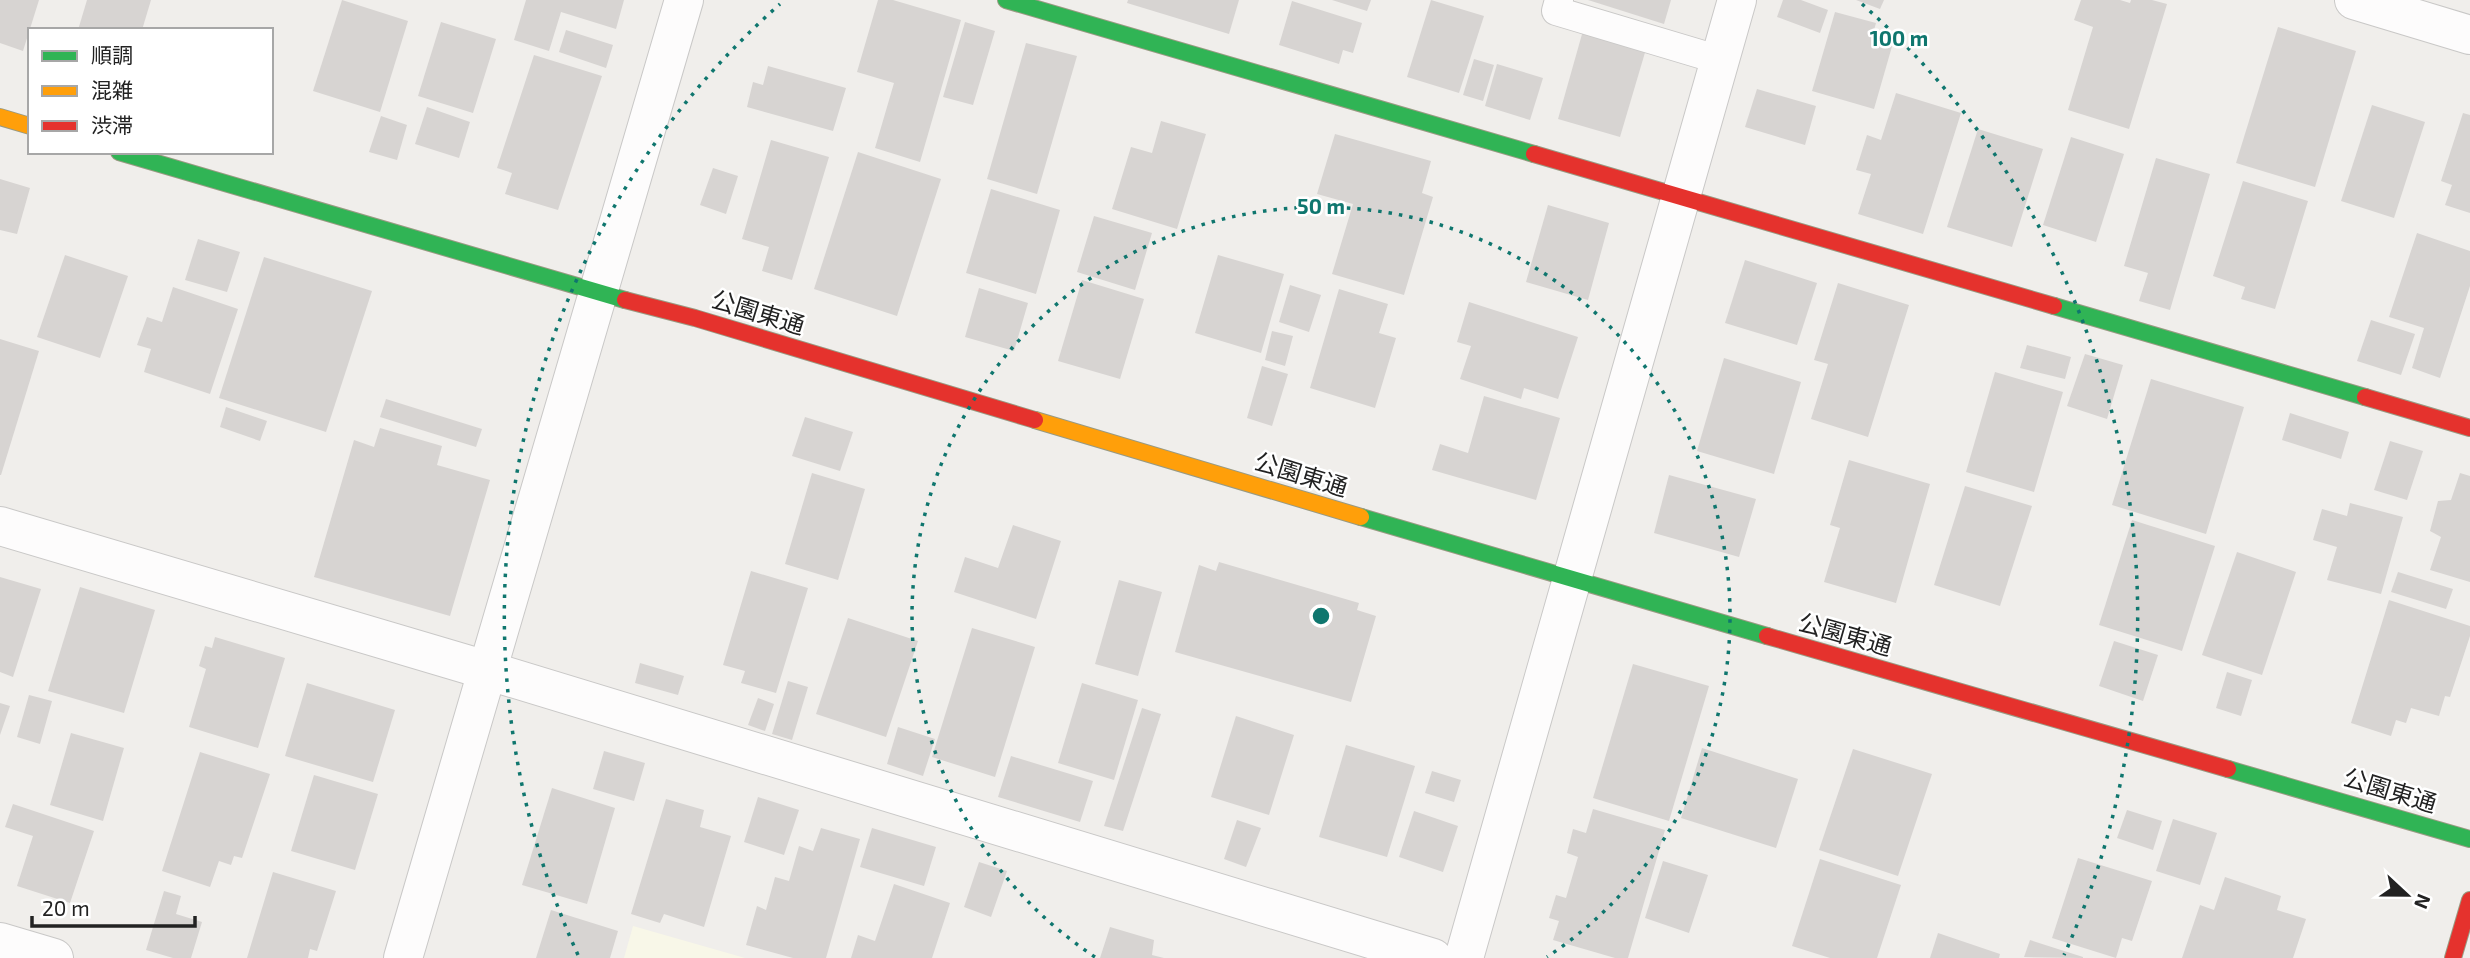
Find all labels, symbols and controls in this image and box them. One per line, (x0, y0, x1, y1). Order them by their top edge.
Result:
text: 100 m (1870, 25, 1928, 50)
legend (28, 28, 273, 154)
text: 順調 (91, 42, 133, 67)
text: 混雑 (91, 77, 133, 102)
text: 渋滞 (91, 112, 133, 137)
text: 50 m (1297, 193, 1345, 218)
street label: 公園東通 (708, 284, 809, 339)
street label: 公園東通 (1251, 446, 1352, 501)
centre of rings (1309, 604, 1333, 628)
street label: 公園東通 (1795, 606, 1896, 661)
street label: 公園東通 (2340, 762, 2441, 817)
north arrow (2372, 860, 2442, 930)
scale bar (32, 884, 194, 928)
text: N (2410, 891, 2436, 912)
text: 20 m (42, 895, 90, 920)

